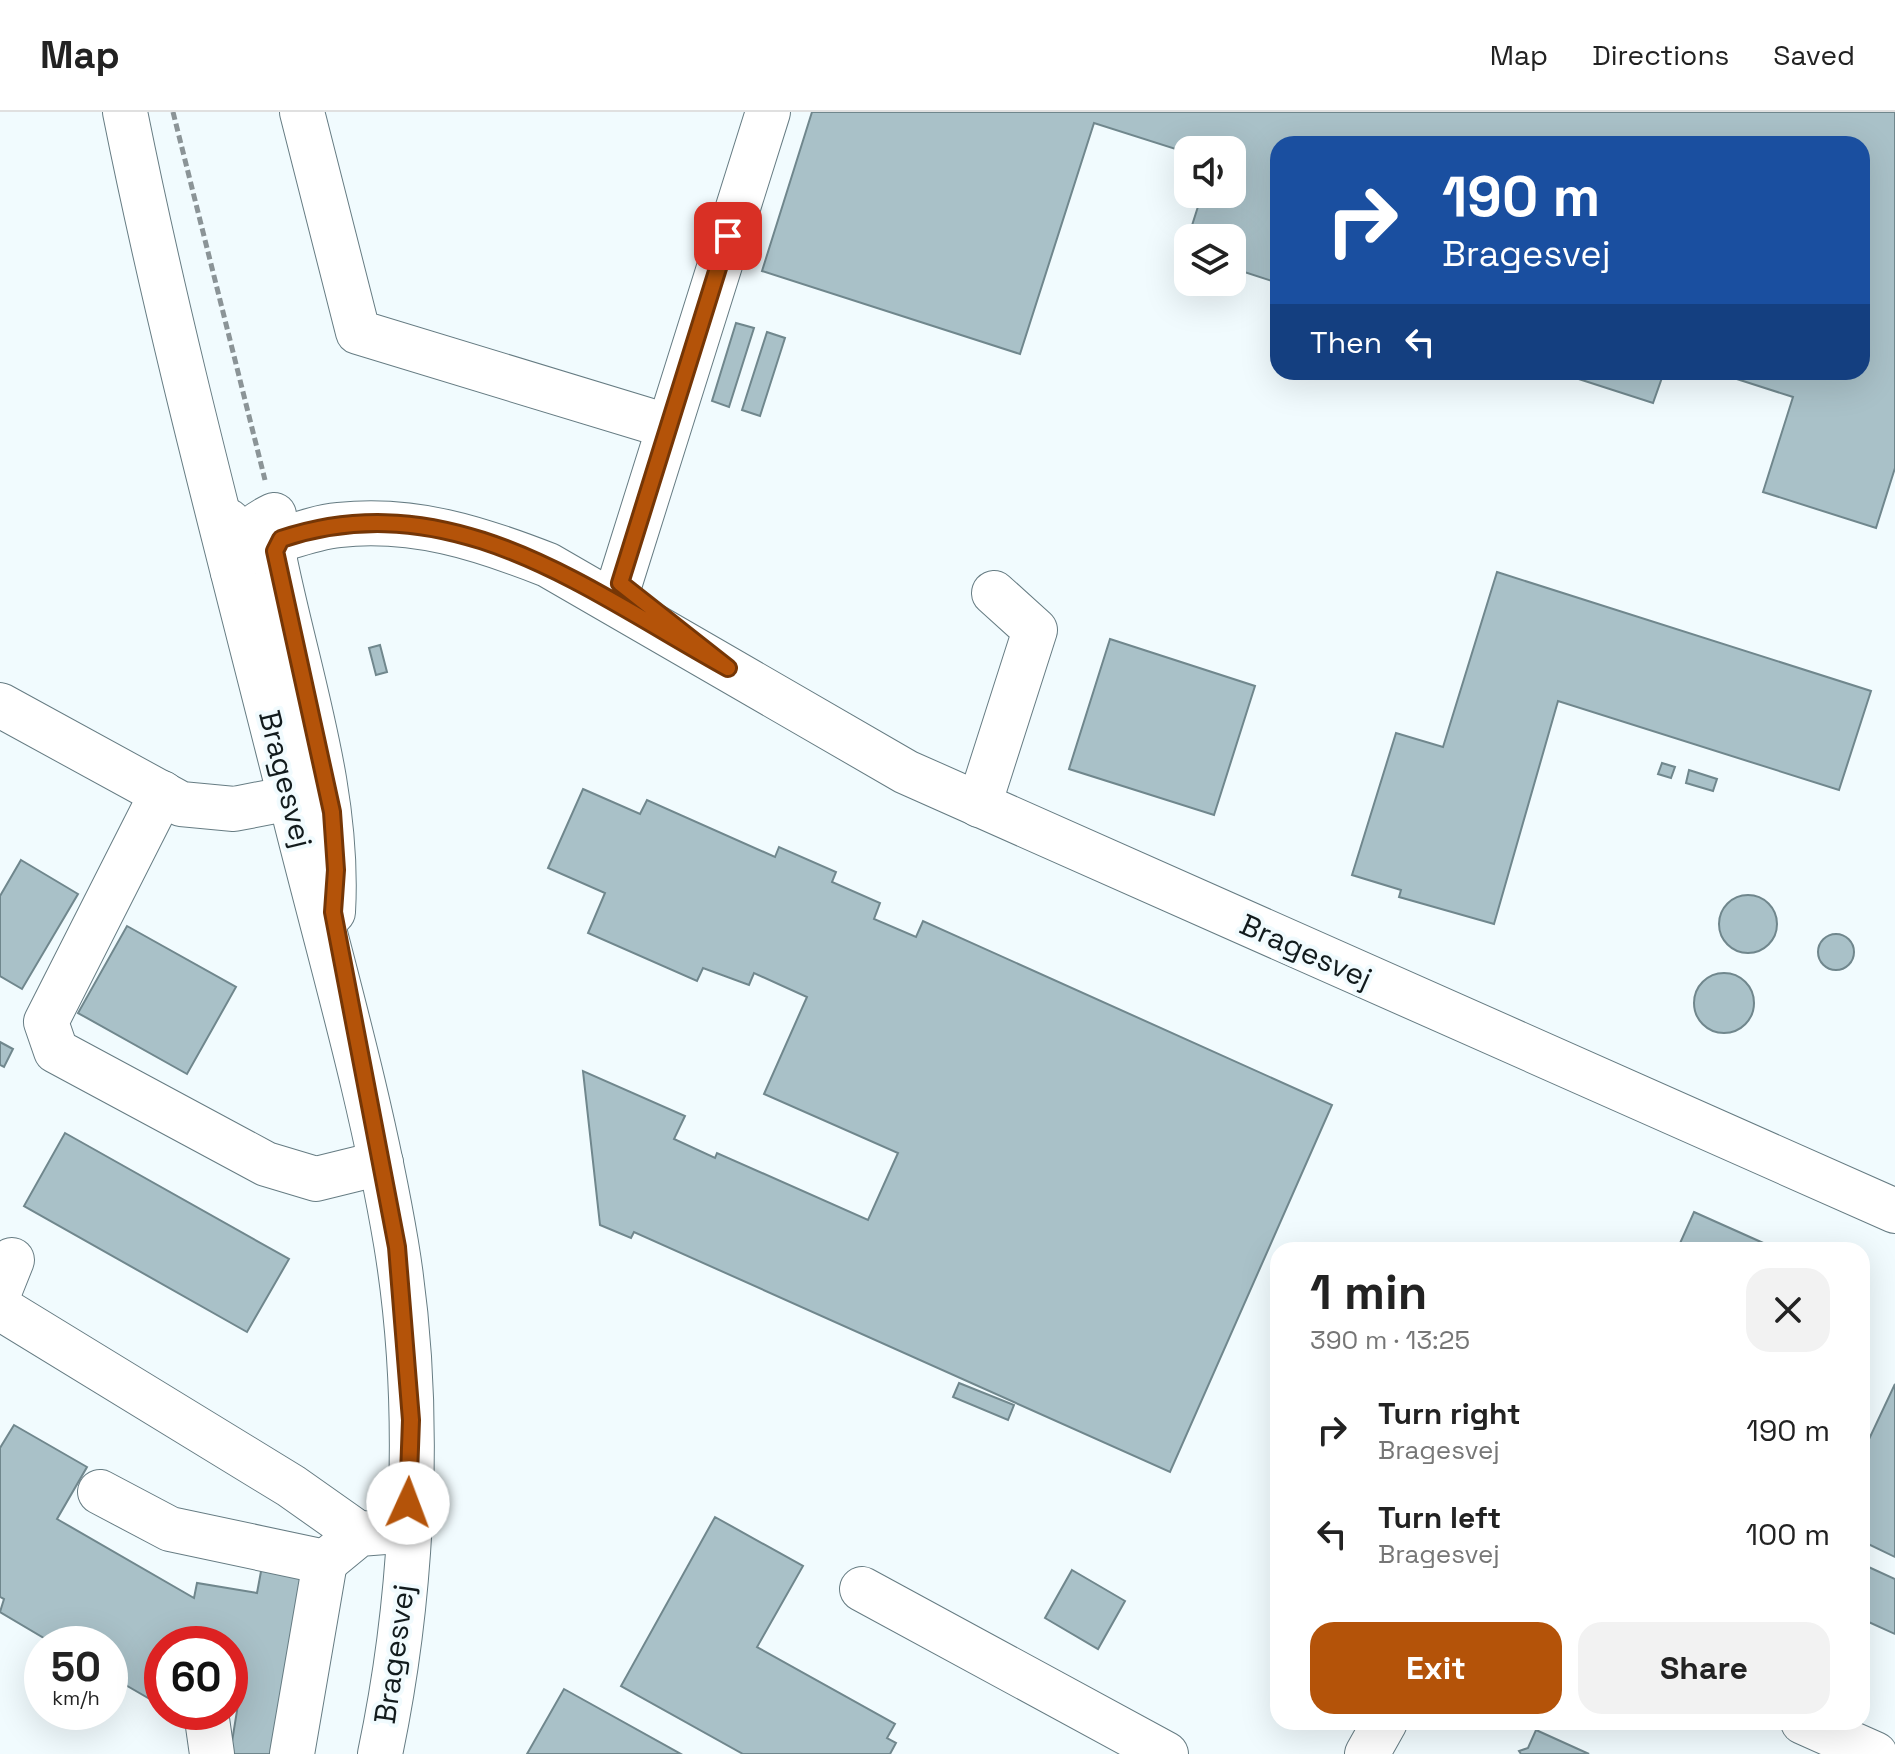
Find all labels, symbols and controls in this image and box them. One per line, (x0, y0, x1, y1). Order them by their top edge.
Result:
text: Map (40, 31, 120, 79)
text: Map (1490, 37, 1548, 73)
text: Directions (1592, 37, 1729, 73)
text: Saved (1773, 37, 1855, 73)
map controls (1174, 136, 1246, 296)
button: sound (1174, 136, 1246, 208)
text: 190 m (1442, 161, 1600, 232)
icon: right (1310, 168, 1414, 272)
pin (694, 202, 762, 270)
icon: arrive (706, 214, 750, 258)
button: layers (1174, 224, 1246, 296)
text: Bragesvej (1442, 231, 1611, 277)
icon: left (1398, 320, 1442, 364)
text: Then (1310, 323, 1382, 362)
street label: Bragesvej (250, 706, 322, 852)
street label: Bragesvej (1234, 905, 1378, 997)
text: 1 min (1310, 1262, 1427, 1323)
button: close (1746, 1268, 1830, 1352)
text: 390 m · 13:25 (1310, 1323, 1470, 1357)
text: Turn right (1378, 1394, 1521, 1433)
icon: right (1310, 1408, 1354, 1452)
text: 190 m (1746, 1411, 1830, 1450)
text: Bragesvej (1378, 1433, 1500, 1467)
position arrow (366, 1461, 450, 1545)
text: Turn left (1378, 1498, 1501, 1537)
icon: left (1310, 1512, 1354, 1556)
text: 100 m (1745, 1515, 1830, 1554)
text: Bragesvej (1378, 1537, 1500, 1571)
street label: Bragesvej (365, 1582, 423, 1726)
button: Exit (1310, 1622, 1562, 1714)
button: Share (1578, 1622, 1830, 1714)
speed limit sign: 60 (144, 1626, 248, 1730)
text: 50 (51, 1642, 101, 1693)
text: km/h (52, 1685, 100, 1711)

